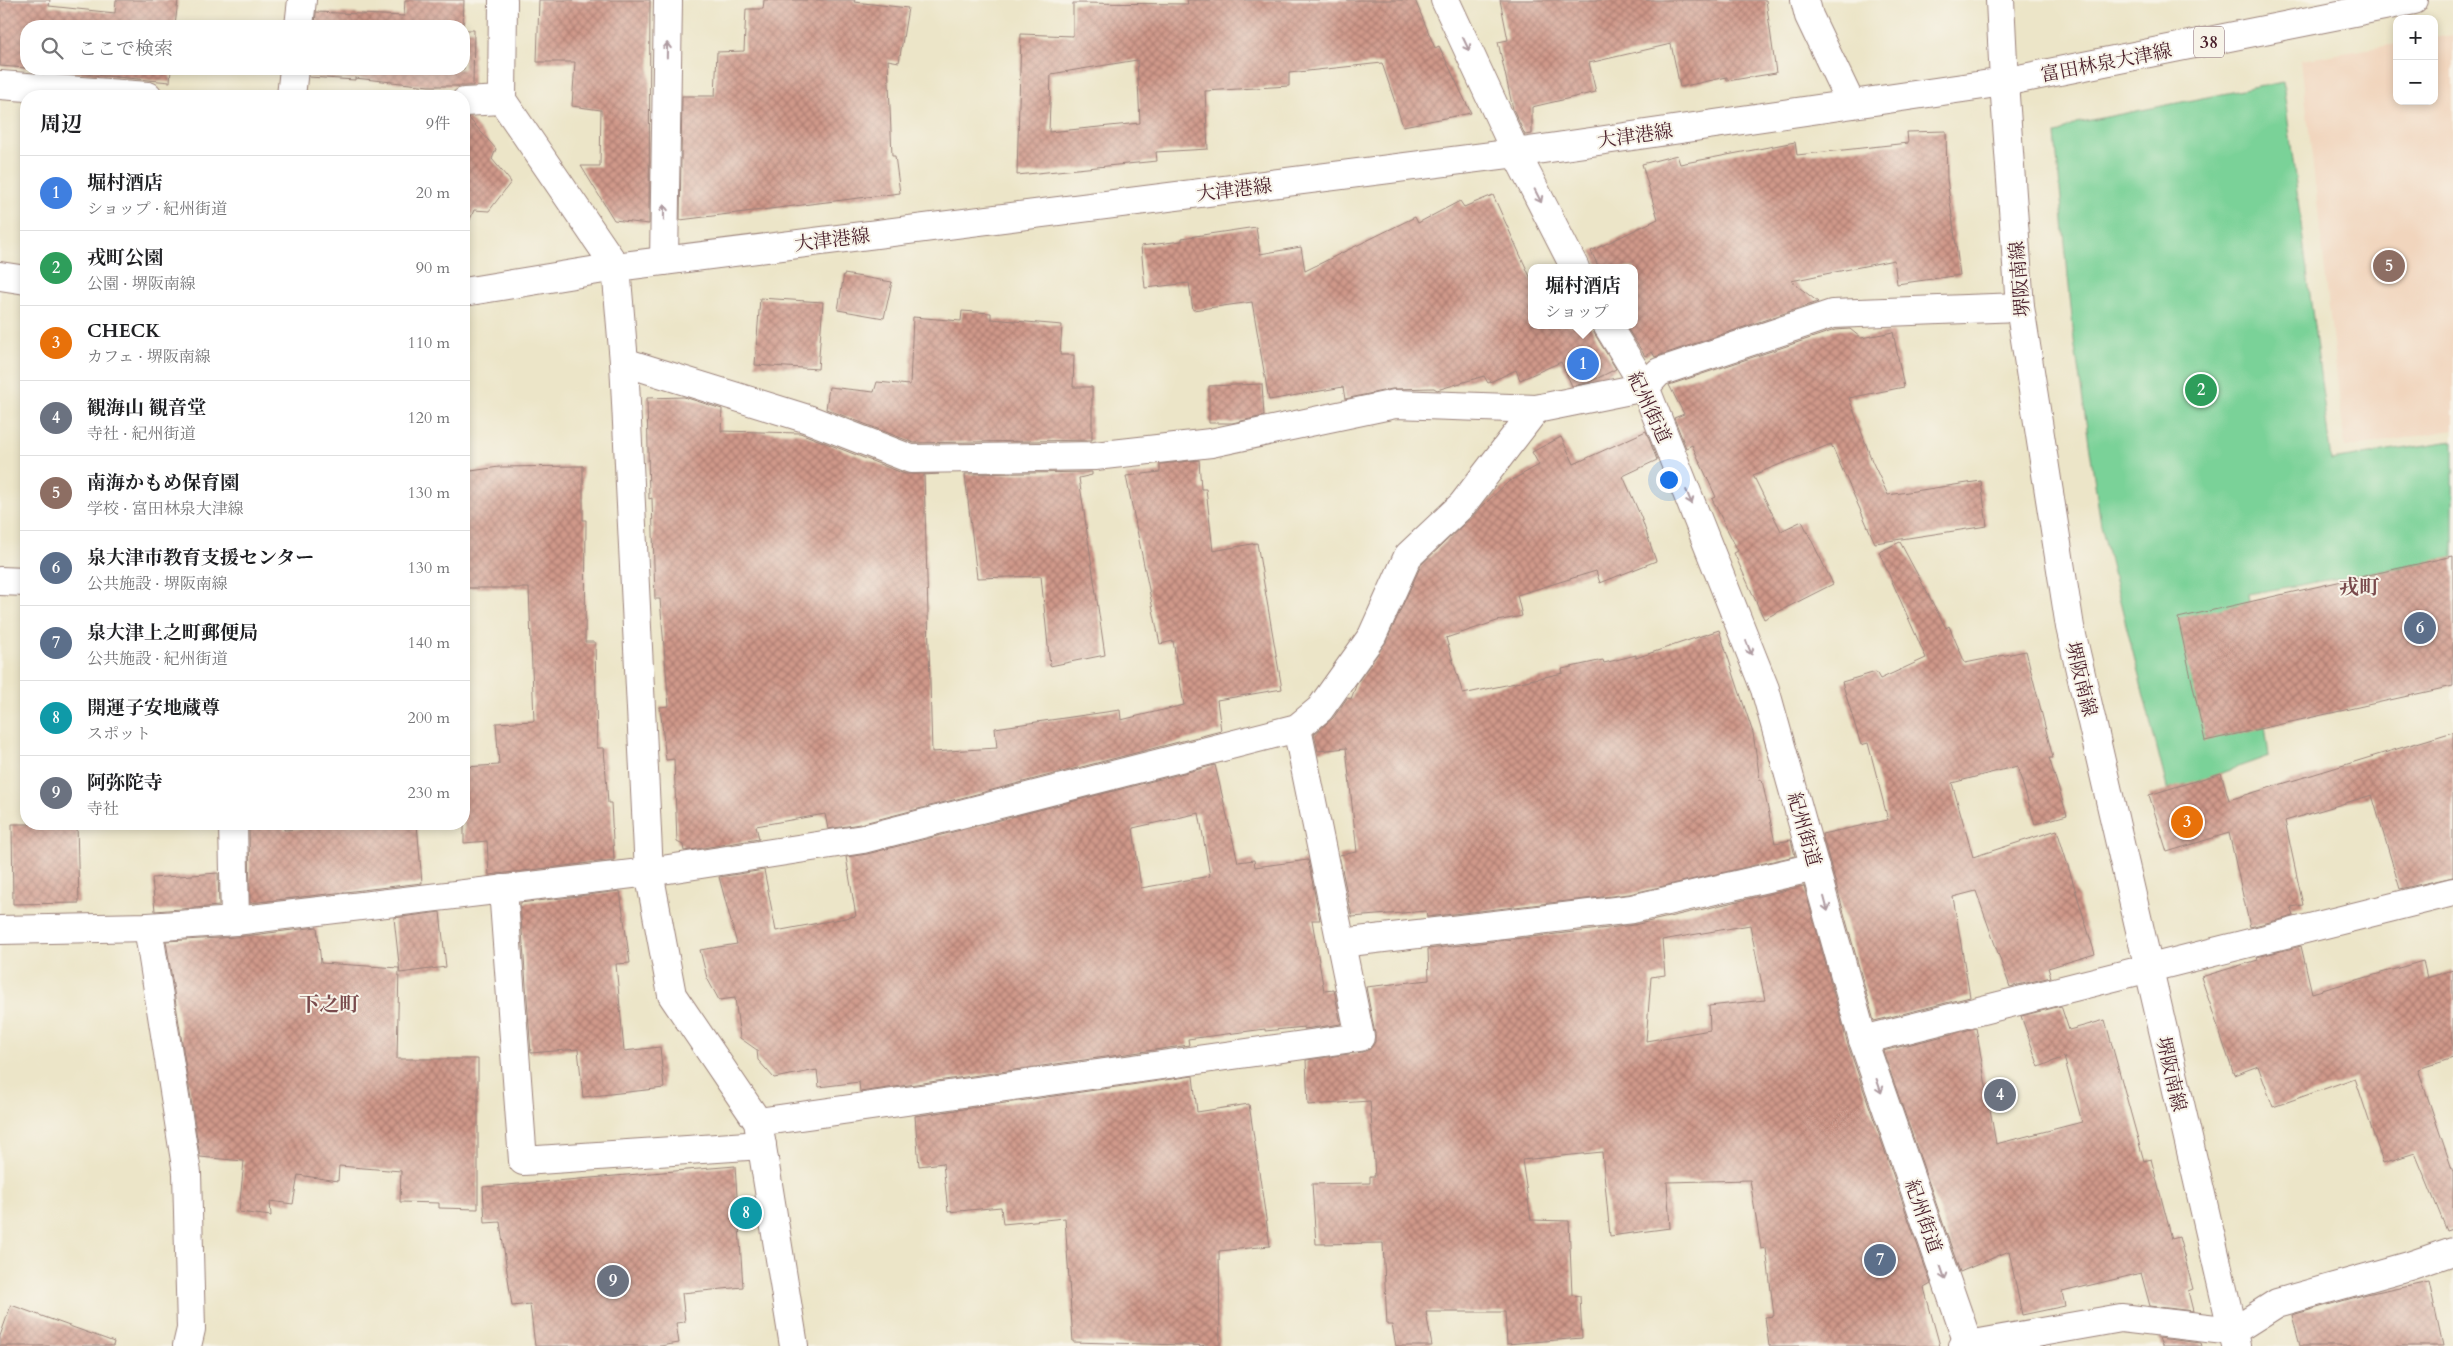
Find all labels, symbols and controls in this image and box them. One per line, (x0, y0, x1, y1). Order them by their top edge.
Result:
map controls (2393, 15, 2438, 105)
button: + (2393, 15, 2438, 60)
search box (20, 20, 470, 75)
road number: 38 (2194, 27, 2224, 58)
icon: search (38, 34, 66, 62)
text: ここで検索 (78, 36, 173, 62)
one-way arrow (1461, 36, 1471, 51)
street label: 富田林泉大津線 (2038, 38, 2174, 88)
one-way arrow (662, 42, 672, 58)
button: − (2393, 60, 2438, 105)
text: 周辺 (40, 110, 82, 139)
text: 9件 (426, 113, 450, 135)
street label: 大津港線 (1596, 118, 1675, 154)
text: 堀村酒店 (87, 170, 163, 196)
street label: 大津港線 (1195, 172, 1273, 208)
text: 1 (52, 182, 60, 204)
text: 20 m (416, 182, 450, 204)
one-way arrow (1534, 188, 1543, 203)
text: ショップ · 紀州街道 (87, 198, 227, 220)
one-way arrow (660, 204, 669, 220)
street label: 大津港線 (793, 222, 871, 258)
street label: 堺阪南線 (2004, 240, 2036, 318)
text: 戎町公園 (87, 245, 163, 271)
pin: 5 (2373, 247, 2405, 285)
text: 2 (52, 257, 60, 279)
text: 90 m (416, 257, 450, 279)
popup (1528, 264, 1638, 329)
text: 公園 · 堺阪南線 (87, 273, 196, 295)
text: 堀村酒店 (1545, 273, 1621, 299)
text: ショップ (1545, 301, 1609, 323)
text: CHECK (87, 318, 161, 344)
text: 3 (52, 332, 60, 354)
text: 110 m (408, 332, 450, 354)
pin: 1 (1567, 345, 1599, 383)
text: カフェ · 堺阪南線 (87, 346, 211, 368)
street label: 紀州街道 (1621, 367, 1677, 447)
pin: 2 (2185, 371, 2217, 409)
text: 観海山 観音堂 (87, 395, 206, 421)
text: 4 (52, 407, 60, 429)
text: 120 m (408, 407, 450, 429)
text: 寺社 · 紀州街道 (87, 423, 196, 445)
your location (1656, 467, 1682, 493)
text: 南海かもめ保育園 (87, 470, 239, 496)
text: 5 (52, 482, 60, 504)
text: 130 m (408, 482, 450, 504)
one-way arrow (1685, 489, 1694, 504)
text: 学校 · 富田林泉大津線 (87, 498, 244, 520)
text: 泉大津市教育支援センター (87, 545, 314, 571)
text: 6 (52, 557, 60, 579)
text: 130 m (408, 557, 450, 579)
text: 公共施設 · 堺阪南線 (87, 573, 228, 595)
district label: 戎町 (2339, 574, 2380, 601)
pin: 6 (2404, 609, 2436, 647)
text: 泉大津上之町郵便局 (87, 620, 258, 646)
text: 7 (52, 632, 60, 654)
text: 140 m (408, 632, 450, 654)
street label: 堺阪南線 (2059, 639, 2103, 719)
one-way arrow (1745, 640, 1754, 655)
text: 公共施設 · 紀州街道 (87, 648, 228, 670)
text: 開運子安地蔵尊 (87, 695, 220, 721)
text: 8 (52, 707, 60, 729)
text: 200 m (408, 707, 450, 729)
text: スポット (87, 723, 151, 745)
text: 阿弥陀寺 (87, 770, 163, 796)
text: 9 (52, 782, 60, 804)
text: 230 m (408, 782, 450, 804)
street label: 紀州街道 (1781, 789, 1827, 869)
text: 寺社 (87, 798, 119, 820)
pin: 3 (2171, 803, 2203, 841)
one-way arrow (1821, 896, 1831, 912)
district label: 下之町 (299, 991, 360, 1018)
street label: 堺阪南線 (2150, 1034, 2192, 1114)
pin: 4 (1984, 1076, 2016, 1114)
one-way arrow (1875, 1078, 1884, 1094)
street label: 紀州街道 (1898, 1176, 1948, 1256)
pin: 8 (730, 1194, 762, 1232)
pin: 7 (1864, 1241, 1896, 1279)
pin: 9 (597, 1262, 629, 1300)
one-way arrow (1939, 1265, 1949, 1281)

